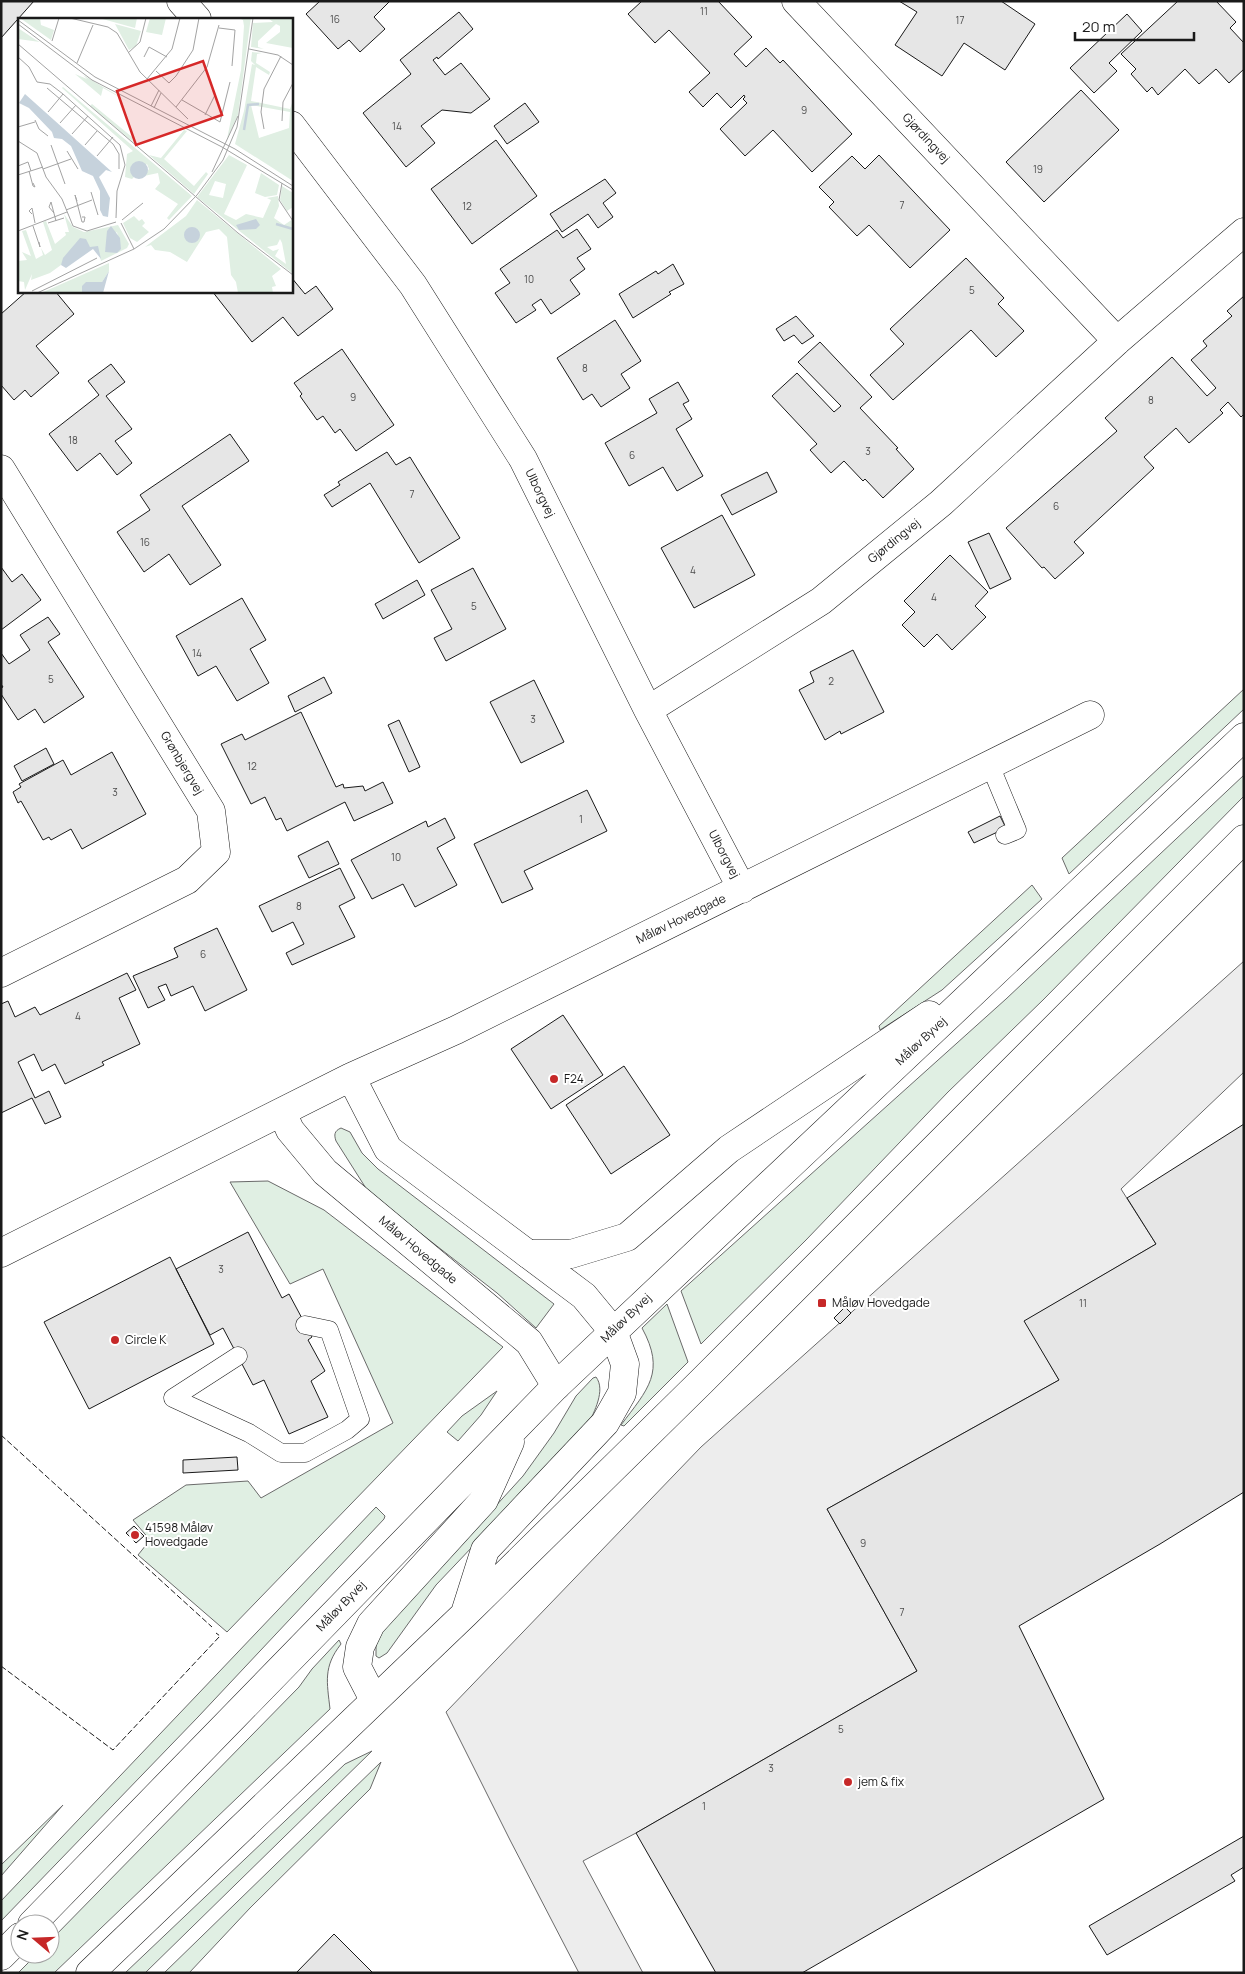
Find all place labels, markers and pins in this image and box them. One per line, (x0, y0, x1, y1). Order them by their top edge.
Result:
place label: F24 (564, 1070, 584, 1087)
marker: F24 (548, 1073, 560, 1085)
place label: Måløv Hovedgade (832, 1294, 930, 1311)
marker: Måløv Hovedgade (816, 1297, 828, 1309)
place label: Circle K (125, 1331, 167, 1348)
marker: Circle K (109, 1334, 121, 1346)
place label: 41598 Måløv Hovedgade (145, 1519, 213, 1550)
marker: 41598 Måløv Hovedgade (129, 1529, 141, 1541)
place label: jem & fix (857, 1773, 905, 1790)
marker: jem & fix (842, 1776, 854, 1788)

